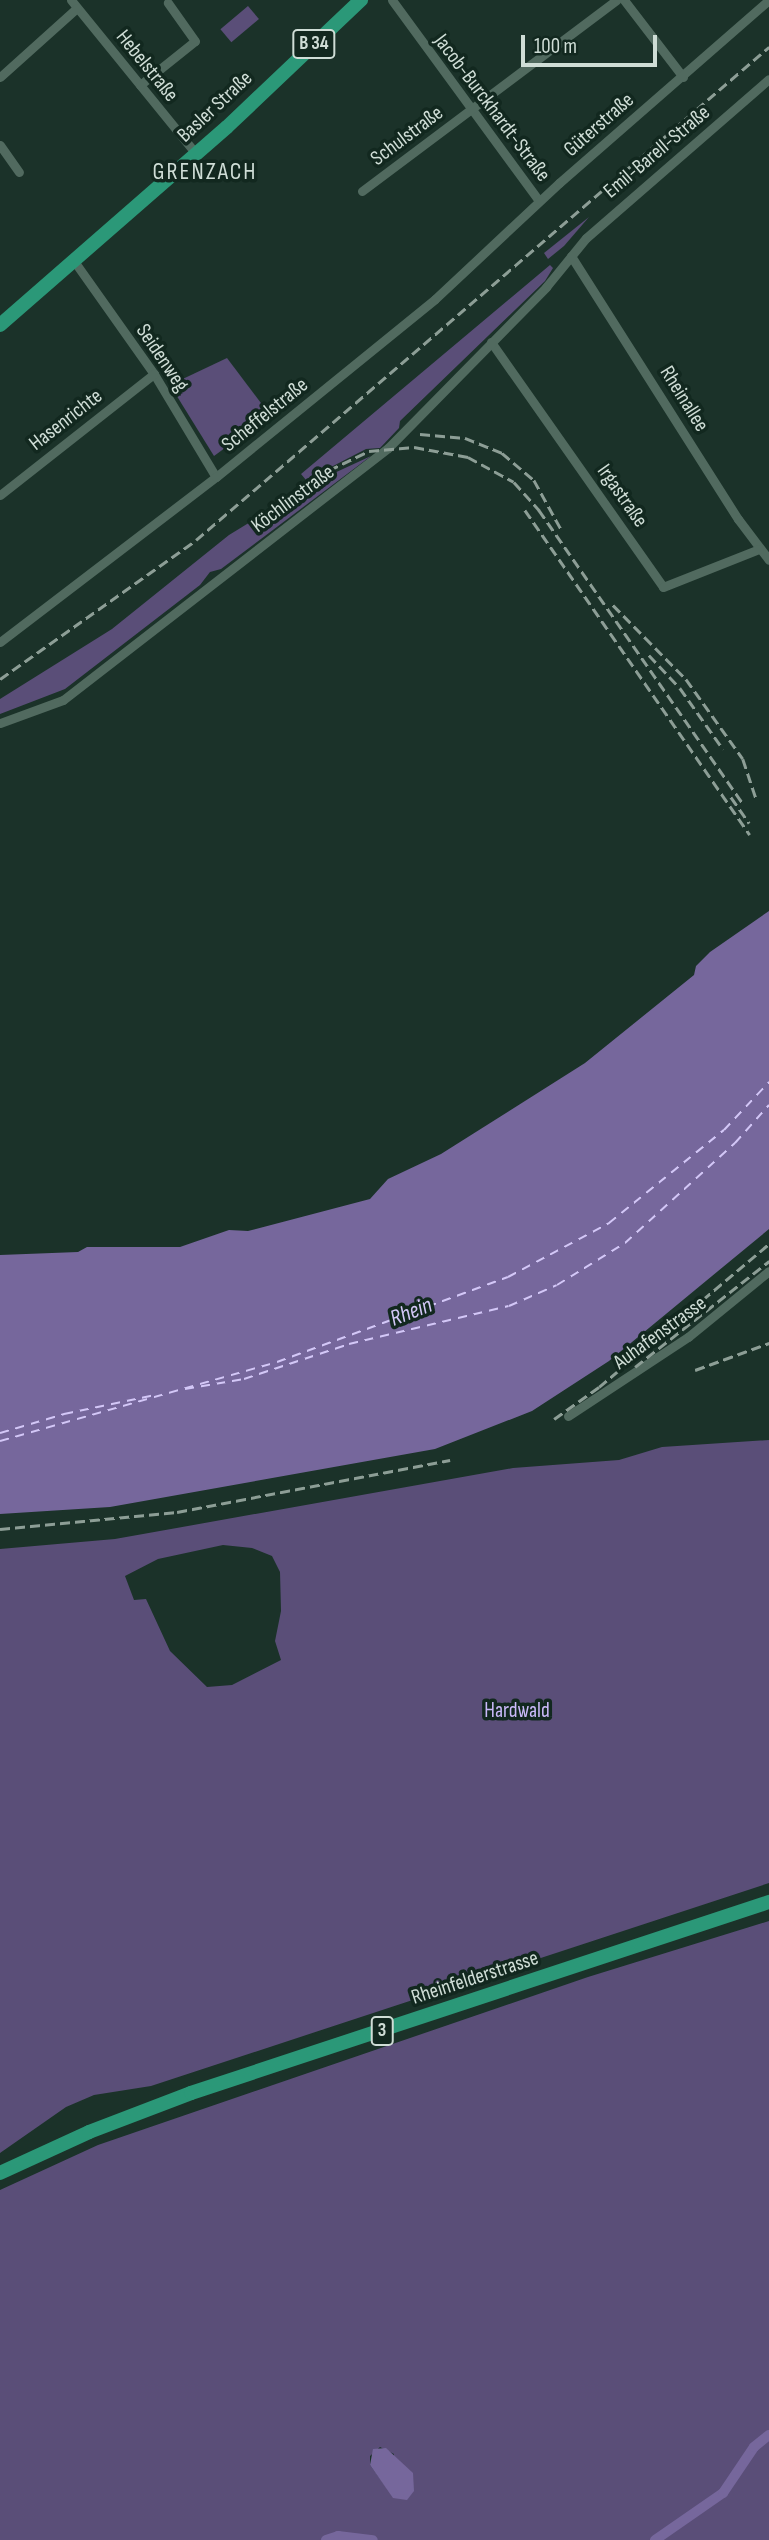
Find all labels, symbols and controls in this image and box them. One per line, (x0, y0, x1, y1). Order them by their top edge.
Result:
scale bar (524, 21, 660, 65)
street label: Hebelstraße (110, 25, 184, 107)
road number: B 34 (291, 28, 337, 60)
street label: Jacob-Burckhardt-Straße (428, 29, 556, 187)
text: 100 m (534, 34, 577, 59)
street label: Basler Straße (172, 66, 258, 148)
street label: Güterstraße (559, 88, 639, 162)
street label: Emil-Barell-Straße (599, 100, 715, 204)
street label: Schulstraße (366, 101, 448, 171)
district label: GRENZACH (153, 158, 257, 186)
street label: Seidenweg (130, 319, 194, 397)
street label: Rheinallee (654, 361, 714, 437)
street label: Scheffelstraße (217, 373, 313, 457)
street label: Hasenrichte (24, 384, 108, 456)
street label: Köchlinstraße (246, 460, 340, 538)
street label: Irgastraße (591, 460, 653, 532)
water label: Rhein (386, 1291, 436, 1333)
street label: Auhafenstrasse (609, 1291, 711, 1375)
park label: Hardwald (484, 1698, 550, 1724)
street label: Rheinfelderstrasse (408, 1946, 542, 2010)
road number: 3 (370, 2016, 394, 2047)

